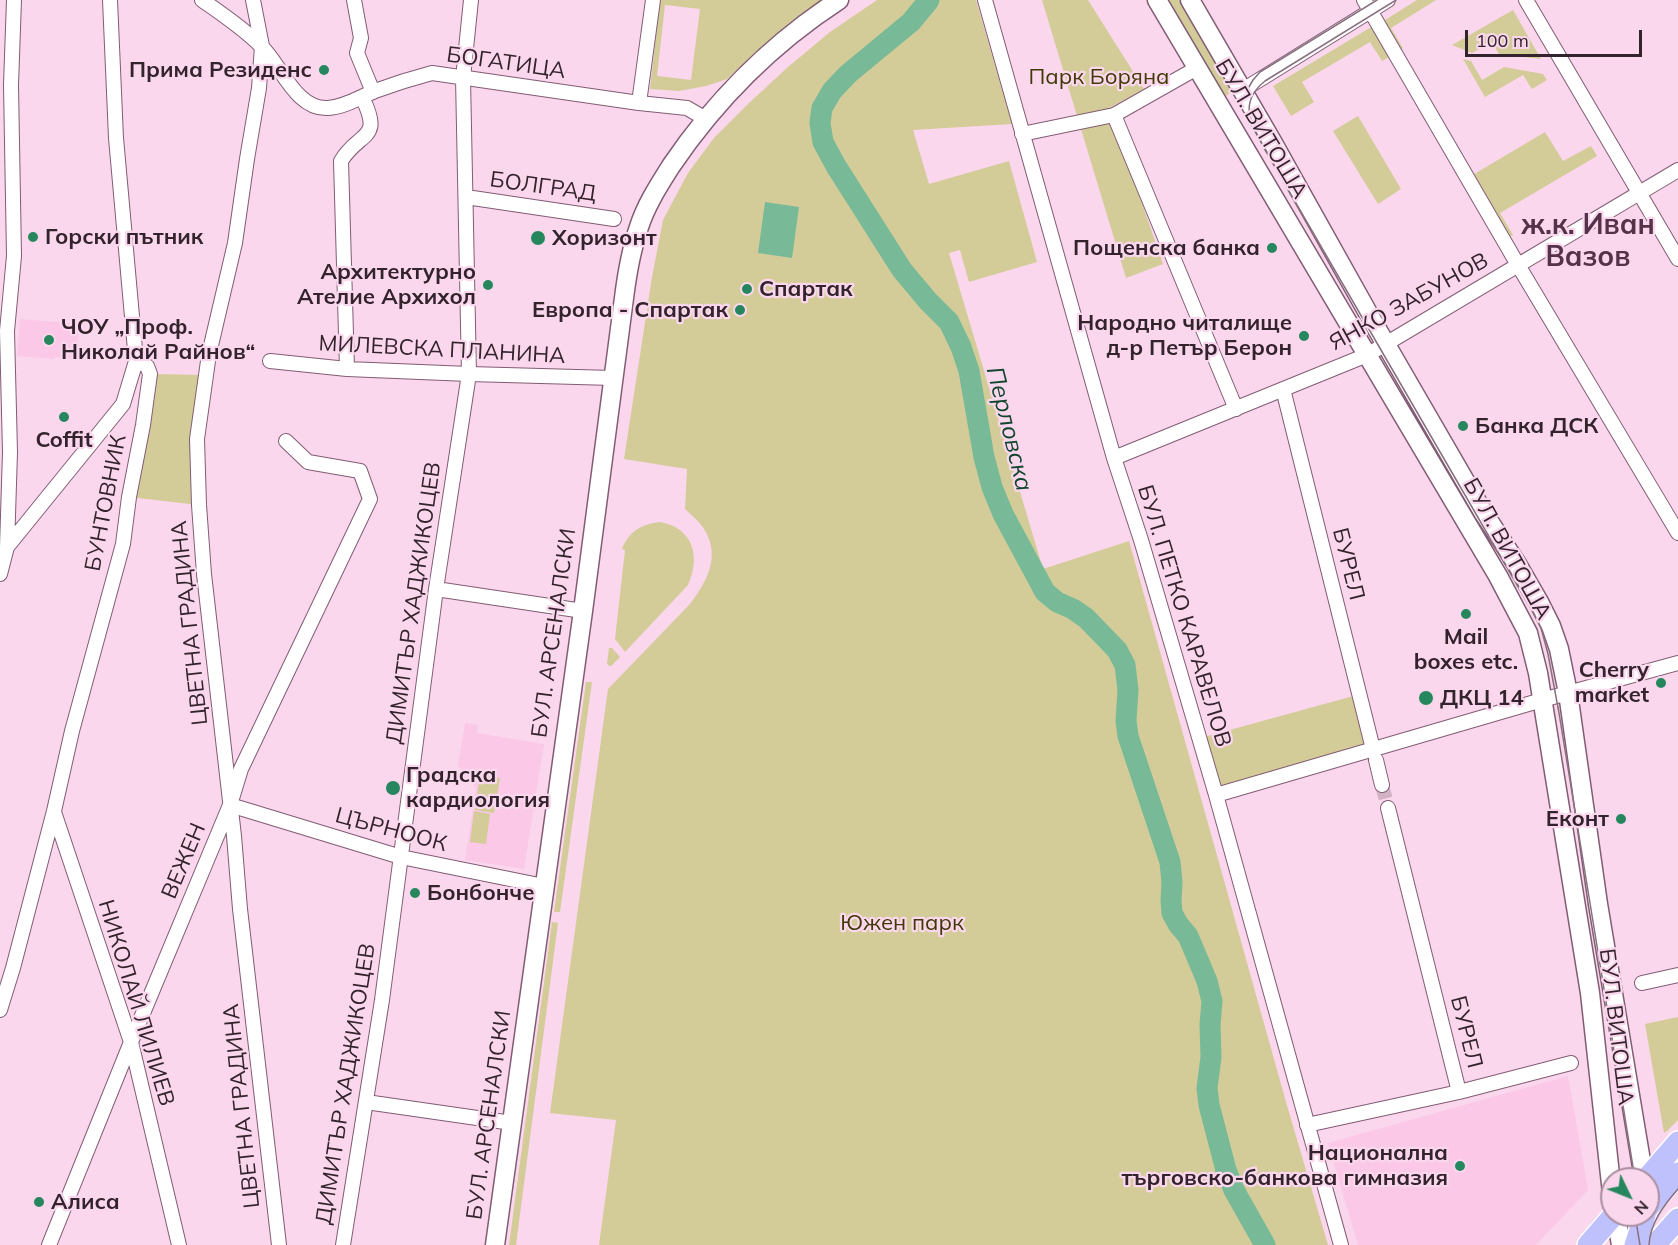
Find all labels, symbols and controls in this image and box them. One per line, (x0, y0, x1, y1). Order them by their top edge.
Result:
scale bar (1468, 18, 1645, 56)
text: 100 m (1476, 29, 1529, 52)
street label: БОГАТИЦА (445, 42, 567, 84)
street label: БУЛ. ВИТОША (1209, 55, 1313, 203)
place label: Прима Резиденс (129, 57, 312, 83)
marker: Прима Резиденс (317, 63, 331, 77)
park label: Парк Боряна (1029, 64, 1169, 90)
street label: БОЛГРАД (488, 166, 598, 208)
district label: ж.к. Иван Вазов (1521, 209, 1655, 275)
place label: Горски пътник (45, 224, 203, 250)
place label: Хоризонт (552, 225, 657, 251)
marker: Хоризонт (529, 229, 547, 247)
marker: Горски пътник (26, 230, 40, 244)
place label: Пощенска банка (1073, 235, 1260, 261)
marker: Пощенска банка (1265, 241, 1279, 255)
street label: ЯНКО ЗАБУНОВ (1325, 247, 1493, 357)
place label: Архитектурно Ателие Архихол (297, 259, 476, 310)
place label: Спартак (759, 276, 853, 302)
marker: Архитектурно Ателие Архихол (481, 278, 495, 292)
marker: Спартак (740, 282, 754, 296)
place label: Европа - Спартак (532, 297, 728, 323)
marker: Европа - Спартак (733, 303, 747, 317)
place label: Народно читалище д-р Петър Берон (1077, 310, 1292, 362)
place label: ЧОУ „Проф. Николай Райнов“ (61, 314, 255, 366)
marker: Народно читалище д-р Петър Берон (1297, 329, 1311, 343)
street label: МИЛЕВСКА ПЛАНИНА (318, 330, 566, 370)
marker: ЧОУ „Проф. Николай Райнов“ (42, 333, 56, 347)
water label: Перловска (980, 364, 1038, 494)
marker: Coffit (57, 410, 71, 424)
place label: Банка ДСК (1475, 413, 1599, 439)
marker: Банка ДСК (1456, 419, 1470, 433)
place label: Coffit (36, 427, 92, 453)
street label: БУНТОВНИК (80, 433, 132, 573)
street label: ДИМИТЪР ХАДЖИКОЦЕВ (381, 460, 447, 746)
street label: БУЛ. ВИТОША (1457, 474, 1557, 624)
street label: БУЛ. ПЕТКО КАРАВЕЛОВ (1132, 482, 1236, 750)
street label: ЦВЕТНА ГРАДИНА (166, 519, 214, 727)
street label: БУРЕЛ (1326, 525, 1370, 603)
street label: БУЛ. АРСЕНАЛСКИ (526, 527, 582, 739)
marker: Mail boxes etc. (1459, 607, 1473, 621)
place label: Mail boxes etc. (1414, 624, 1518, 676)
place label: Cherry market (1575, 657, 1649, 708)
marker: Cherry market (1654, 676, 1668, 690)
place label: ДКЦ 14 (1440, 685, 1524, 711)
marker: ДКЦ 14 (1417, 689, 1435, 707)
place label: Градска кардиология (406, 762, 550, 813)
marker: Градска кардиология (384, 779, 402, 797)
street label: ЦЪРНООК (332, 802, 450, 858)
place label: Еконт (1546, 806, 1609, 832)
marker: Еконт (1614, 812, 1628, 826)
street label: ВЕЖЕН (156, 819, 212, 903)
place label: Бонбонче (427, 880, 535, 906)
marker: Бонбонче (408, 886, 422, 900)
street label: НИКОЛАЙ ЛИЛИЕВ (92, 897, 180, 1109)
park label: Южен парк (840, 910, 964, 936)
street label: ДИМИТЪР ХАДЖИКОЦЕВ (311, 942, 381, 1226)
street label: БУЛ. ВИТОША (1593, 947, 1639, 1107)
street label: БУРЕЛ (1444, 993, 1488, 1071)
street label: ЦВЕТНА ГРАДИНА (218, 1002, 266, 1210)
street label: БУЛ. АРСЕНАЛСКИ (461, 1009, 517, 1221)
place label: Национална търговско-банкова гимназия (1121, 1140, 1448, 1192)
marker: Национална търговско-банкова гимназия (1453, 1159, 1467, 1173)
north arrow (1600, 1167, 1660, 1227)
place label: Алиса (51, 1189, 120, 1215)
marker: Алиса (32, 1195, 46, 1209)
text: N (1630, 1197, 1653, 1219)

